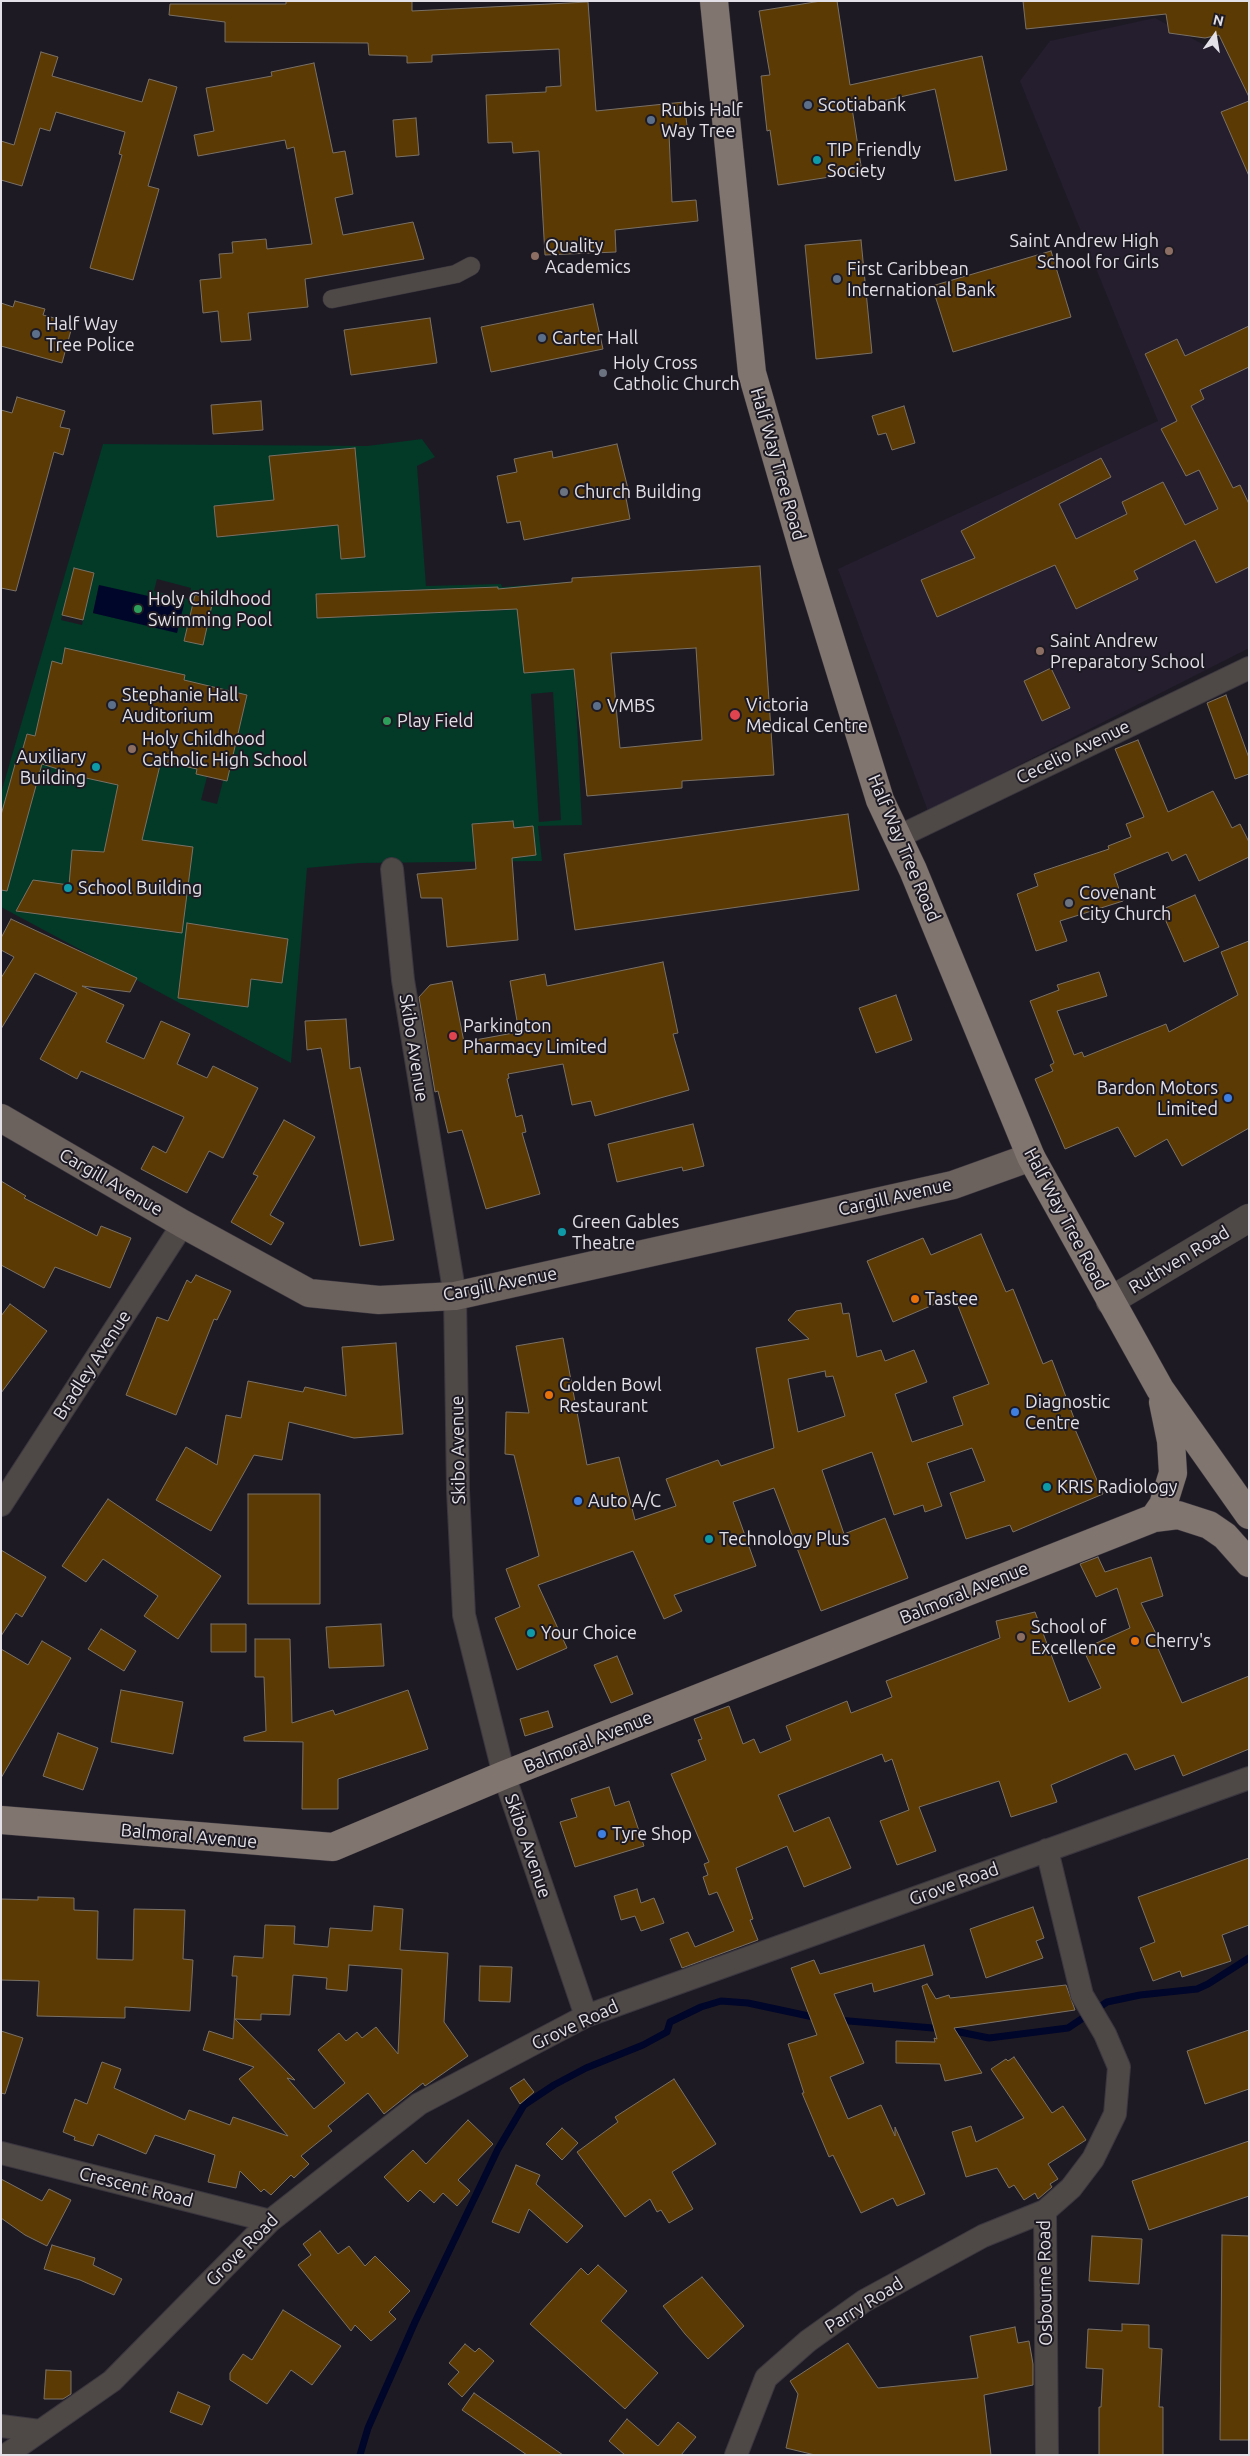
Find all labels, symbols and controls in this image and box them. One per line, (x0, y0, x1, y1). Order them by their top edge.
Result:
north arrow (1190, 10, 1240, 60)
text: N (1211, 11, 1225, 29)
place label: Scotiabank (818, 94, 906, 116)
place label: Rubis Half Way Tree (661, 99, 743, 142)
marker: Scotiabank (802, 99, 814, 111)
marker: Rubis Half Way Tree (645, 114, 657, 126)
place label: TIP Friendly Society (827, 139, 921, 182)
marker: TIP Friendly Society (811, 154, 823, 166)
place label: Saint Andrew High School for Girls (1010, 230, 1159, 272)
place label: Quality Academics (545, 235, 631, 278)
marker: Saint Andrew High School for Girls (1163, 245, 1175, 257)
marker: Quality Academics (529, 250, 541, 262)
place label: First Caribbean International Bank (847, 258, 996, 300)
marker: First Caribbean International Bank (831, 273, 843, 285)
place label: Half Way Tree Police (46, 313, 135, 356)
place label: Carter Hall (552, 327, 638, 349)
marker: Half Way Tree Police (30, 328, 42, 340)
marker: Carter Hall (536, 332, 548, 344)
place label: Holy Cross Catholic Church (613, 352, 740, 394)
marker: Holy Cross Catholic Church (597, 367, 609, 379)
street label: Half Way Tree Road (746, 385, 810, 543)
place label: Church Building (574, 481, 701, 503)
marker: Church Building (558, 486, 570, 498)
place label: Holy Childhood Swimming Pool (148, 588, 272, 630)
marker: Holy Childhood Swimming Pool (132, 603, 144, 615)
place label: Saint Andrew Preparatory School (1050, 630, 1205, 672)
marker: Saint Andrew Preparatory School (1034, 645, 1046, 657)
place label: Stephanie Hall Auditorium (122, 684, 238, 726)
place label: Victoria Medical Centre (746, 694, 868, 736)
place label: VMBS (607, 695, 655, 717)
marker: Stephanie Hall Auditorium (106, 699, 118, 711)
marker: VMBS (591, 700, 603, 712)
marker: Victoria Medical Centre (728, 708, 742, 722)
place label: Play Field (397, 710, 474, 732)
marker: Play Field (381, 715, 393, 727)
street label: Cecelio Avenue (1013, 715, 1133, 789)
place label: Holy Childhood Catholic High School (142, 728, 307, 771)
marker: Holy Childhood Catholic High School (126, 743, 138, 755)
place label: Auxiliary Building (16, 746, 86, 789)
marker: Auxiliary Building (90, 761, 102, 773)
street label: Half Way Tree Road (863, 771, 945, 925)
place label: School Building (78, 877, 202, 899)
marker: School Building (62, 882, 74, 894)
place label: Covenant City Church (1079, 882, 1171, 924)
marker: Covenant City Church (1063, 897, 1075, 909)
street label: Skibo Avenue (395, 993, 433, 1103)
place label: Parkington Pharmacy Limited (463, 1015, 607, 1058)
marker: Parkington Pharmacy Limited (447, 1030, 459, 1042)
place label: Bardon Motors Limited (1097, 1077, 1218, 1120)
marker: Bardon Motors Limited (1222, 1092, 1234, 1104)
street label: Cargill Avenue (55, 1144, 167, 1220)
street label: Half Way Tree Road (1019, 1144, 1113, 1294)
street label: Cargill Avenue (836, 1173, 954, 1221)
place label: Green Gables Theatre (572, 1211, 679, 1254)
street label: Ruthven Road (1125, 1222, 1233, 1298)
marker: Green Gables Theatre (556, 1226, 568, 1238)
street label: Cargill Avenue (441, 1262, 559, 1306)
place label: Tastee (925, 1288, 978, 1310)
marker: Tastee (909, 1293, 921, 1305)
street label: Bradley Avenue (49, 1306, 135, 1424)
place label: Golden Bowl Restaurant (559, 1374, 662, 1416)
marker: Golden Bowl Restaurant (543, 1389, 555, 1401)
place label: Diagnostic Centre (1025, 1391, 1110, 1434)
street label: Skibo Avenue (446, 1395, 470, 1505)
marker: Diagnostic Centre (1009, 1406, 1021, 1418)
place label: KRIS Radiology (1057, 1476, 1177, 1498)
marker: KRIS Radiology (1041, 1481, 1053, 1493)
place label: Auto A/C (588, 1490, 661, 1512)
marker: Auto A/C (572, 1495, 584, 1507)
place label: Technology Plus (719, 1528, 849, 1550)
marker: Technology Plus (703, 1533, 715, 1545)
street label: Balmoral Avenue (896, 1557, 1032, 1629)
place label: School of Excellence (1031, 1616, 1116, 1658)
place label: Your Choice (541, 1622, 637, 1644)
marker: Your Choice (525, 1627, 537, 1639)
place label: Cherry's (1145, 1630, 1211, 1652)
marker: School of Excellence (1015, 1631, 1027, 1643)
marker: Cherry's (1129, 1635, 1141, 1647)
street label: Balmoral Avenue (520, 1706, 656, 1778)
street label: Skibo Avenue (500, 1791, 556, 1901)
street label: Balmoral Avenue (120, 1819, 258, 1853)
place label: Tyre Shop (612, 1823, 692, 1845)
marker: Tyre Shop (596, 1828, 608, 1840)
street label: Grove Road (906, 1858, 1002, 1910)
street label: Grove Road (528, 1995, 622, 2055)
street label: Crescent Road (77, 2162, 195, 2212)
street label: Grove Road (201, 2209, 283, 2291)
street label: Osbourne Road (1033, 2220, 1057, 2346)
street label: Parry Road (821, 2272, 907, 2338)

